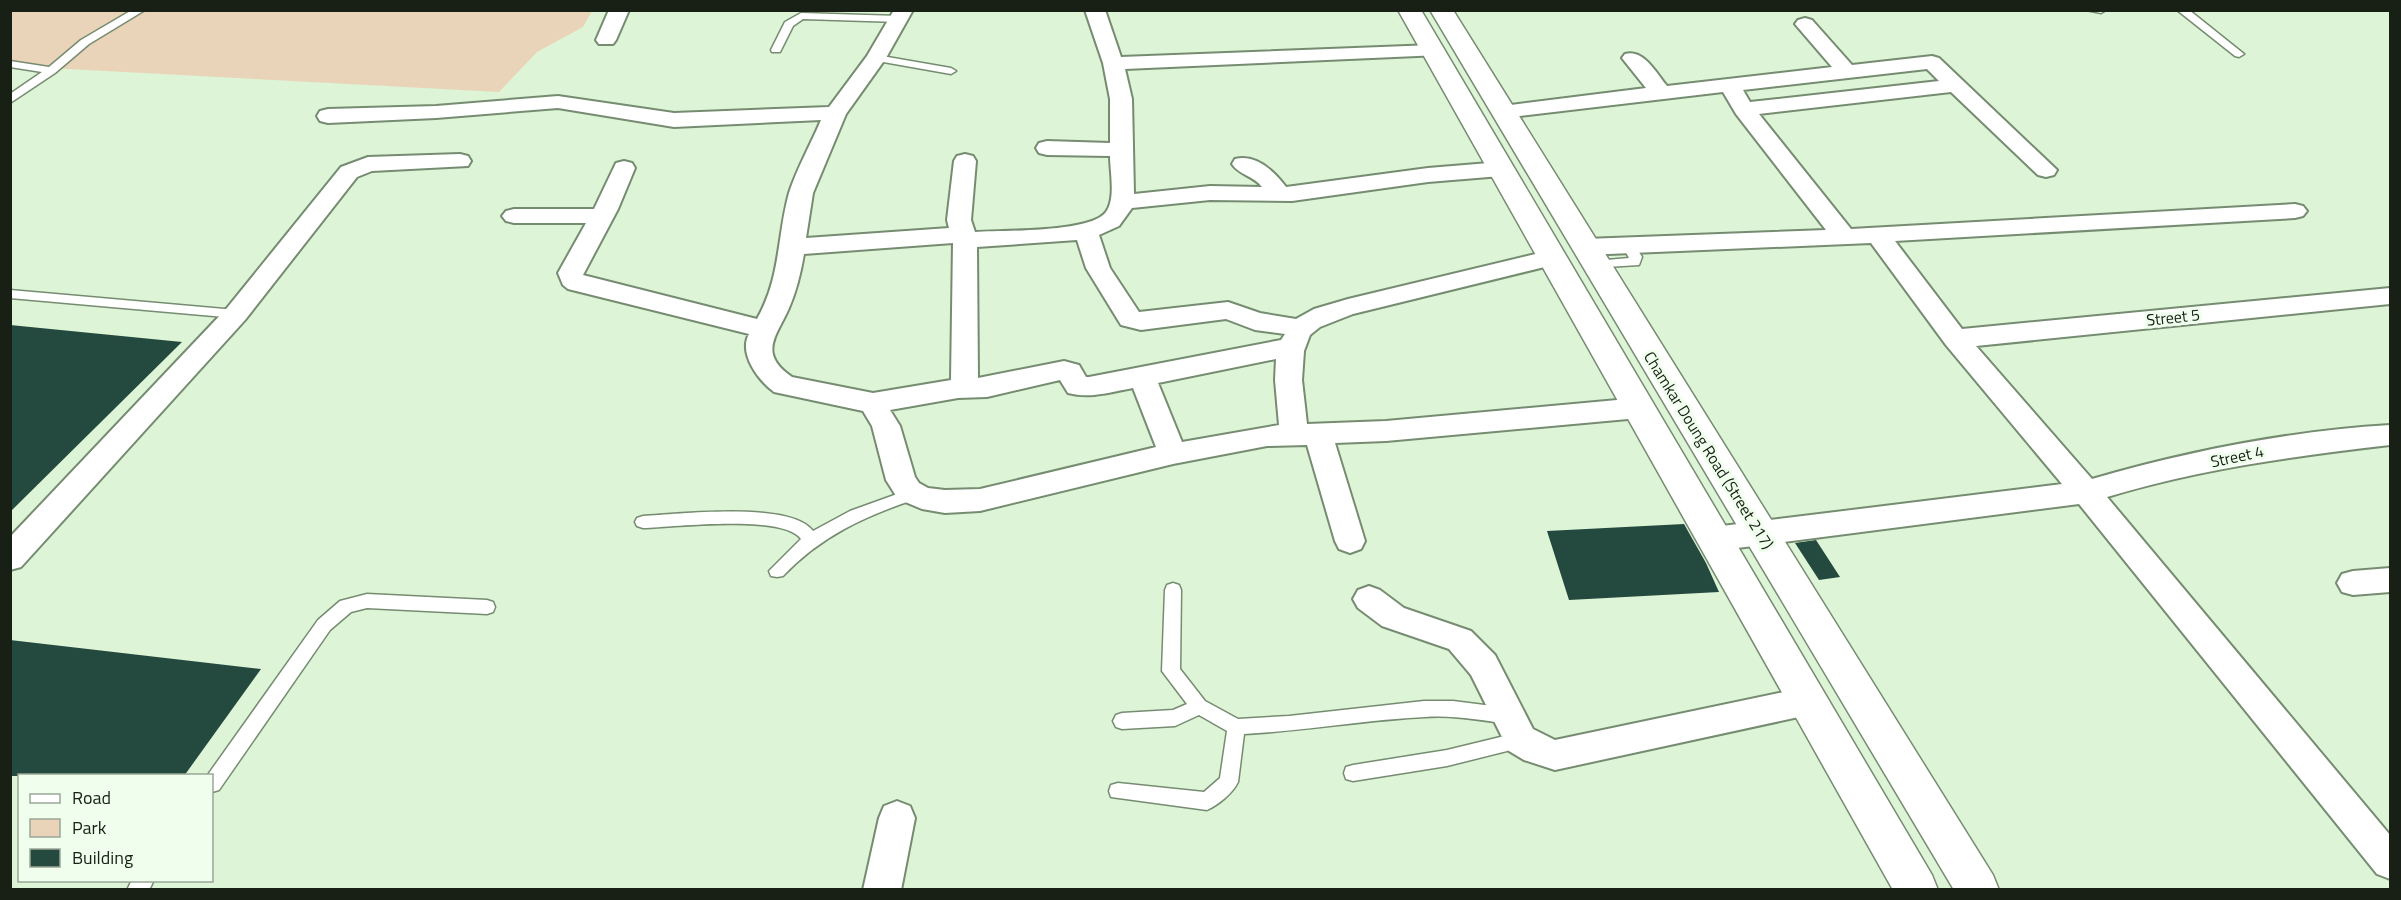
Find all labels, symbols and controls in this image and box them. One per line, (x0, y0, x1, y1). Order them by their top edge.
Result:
street label: Street 5 (2145, 302, 2201, 332)
street label: Chamkar Doung Road (Street 217) (1638, 346, 1780, 554)
street label: Street 4 (2208, 439, 2266, 473)
legend (18, 774, 213, 882)
text: Road (72, 784, 111, 811)
text: Park (72, 814, 107, 841)
text: Building (72, 844, 133, 871)

